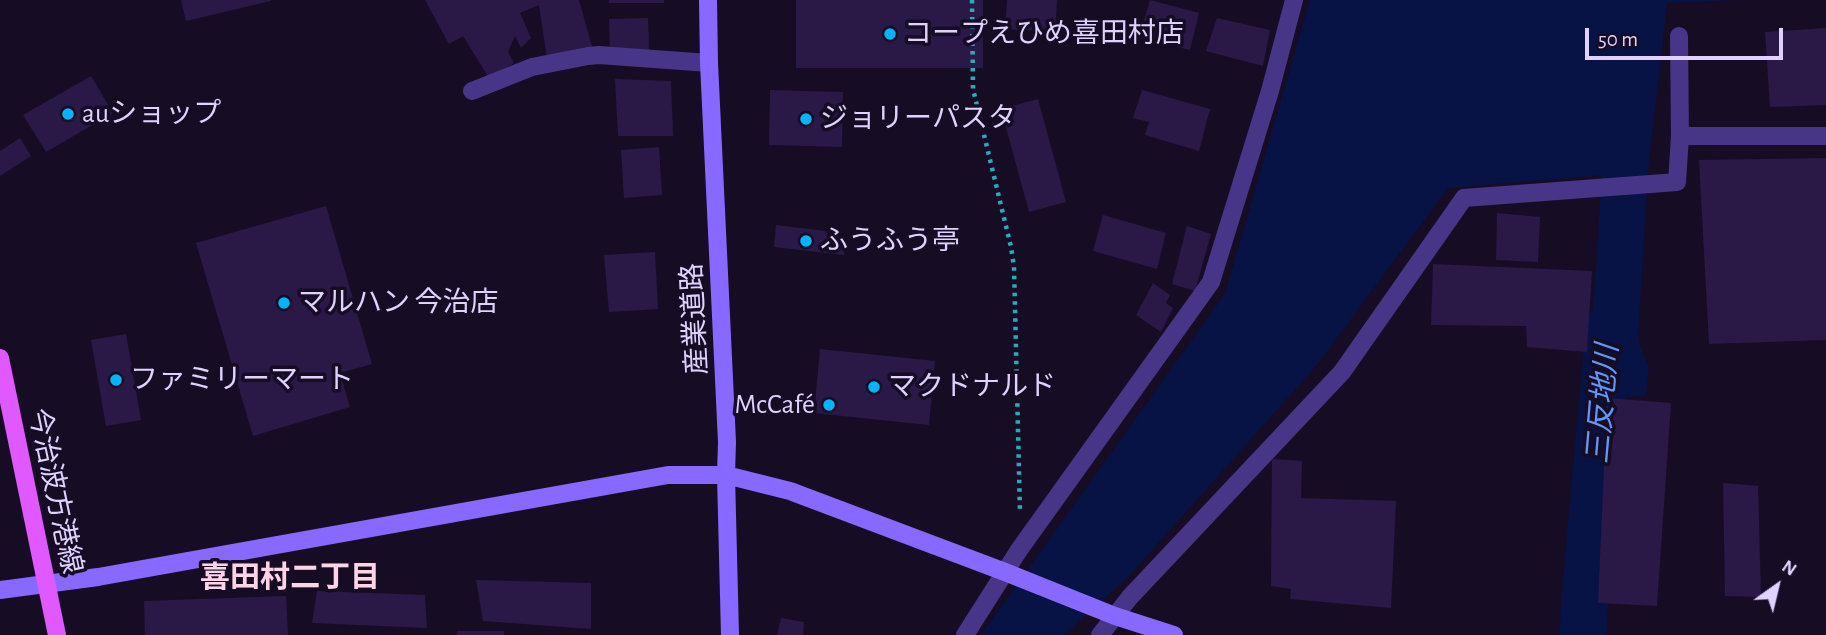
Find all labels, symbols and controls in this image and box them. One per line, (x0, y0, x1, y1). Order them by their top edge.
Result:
scale bar (1588, 14, 1786, 58)
place label: コープえひめ喜田村店 (904, 17, 1184, 51)
marker: コープえひめ喜田村店 (882, 26, 898, 42)
text: 50 m (1598, 29, 1638, 50)
place label: auショップ (82, 97, 221, 131)
place label: ジョリーパスタ (820, 102, 1016, 136)
marker: auショップ (60, 106, 76, 122)
marker: ジョリーパスタ (798, 111, 814, 127)
place label: ふうふう亭 (820, 224, 960, 258)
marker: ふうふう亭 (798, 233, 814, 249)
street label: 産業道路 (675, 262, 715, 376)
place label: マルハン 今治店 (298, 286, 499, 320)
marker: マルハン 今治店 (276, 295, 292, 311)
water label: 三反地川 (1580, 343, 1626, 465)
place label: ファミリーマート (130, 363, 354, 397)
place label: マクドナルド (888, 370, 1056, 404)
marker: ファミリーマート (108, 372, 124, 388)
marker: マクドナルド (866, 379, 882, 395)
place label: McCafé (735, 388, 815, 422)
marker: McCafé (821, 397, 837, 413)
street label: 今治波方港線 (21, 405, 89, 577)
north arrow (1742, 551, 1812, 621)
text: N (1778, 557, 1800, 580)
district label: 喜田村二丁目 (200, 560, 380, 596)

